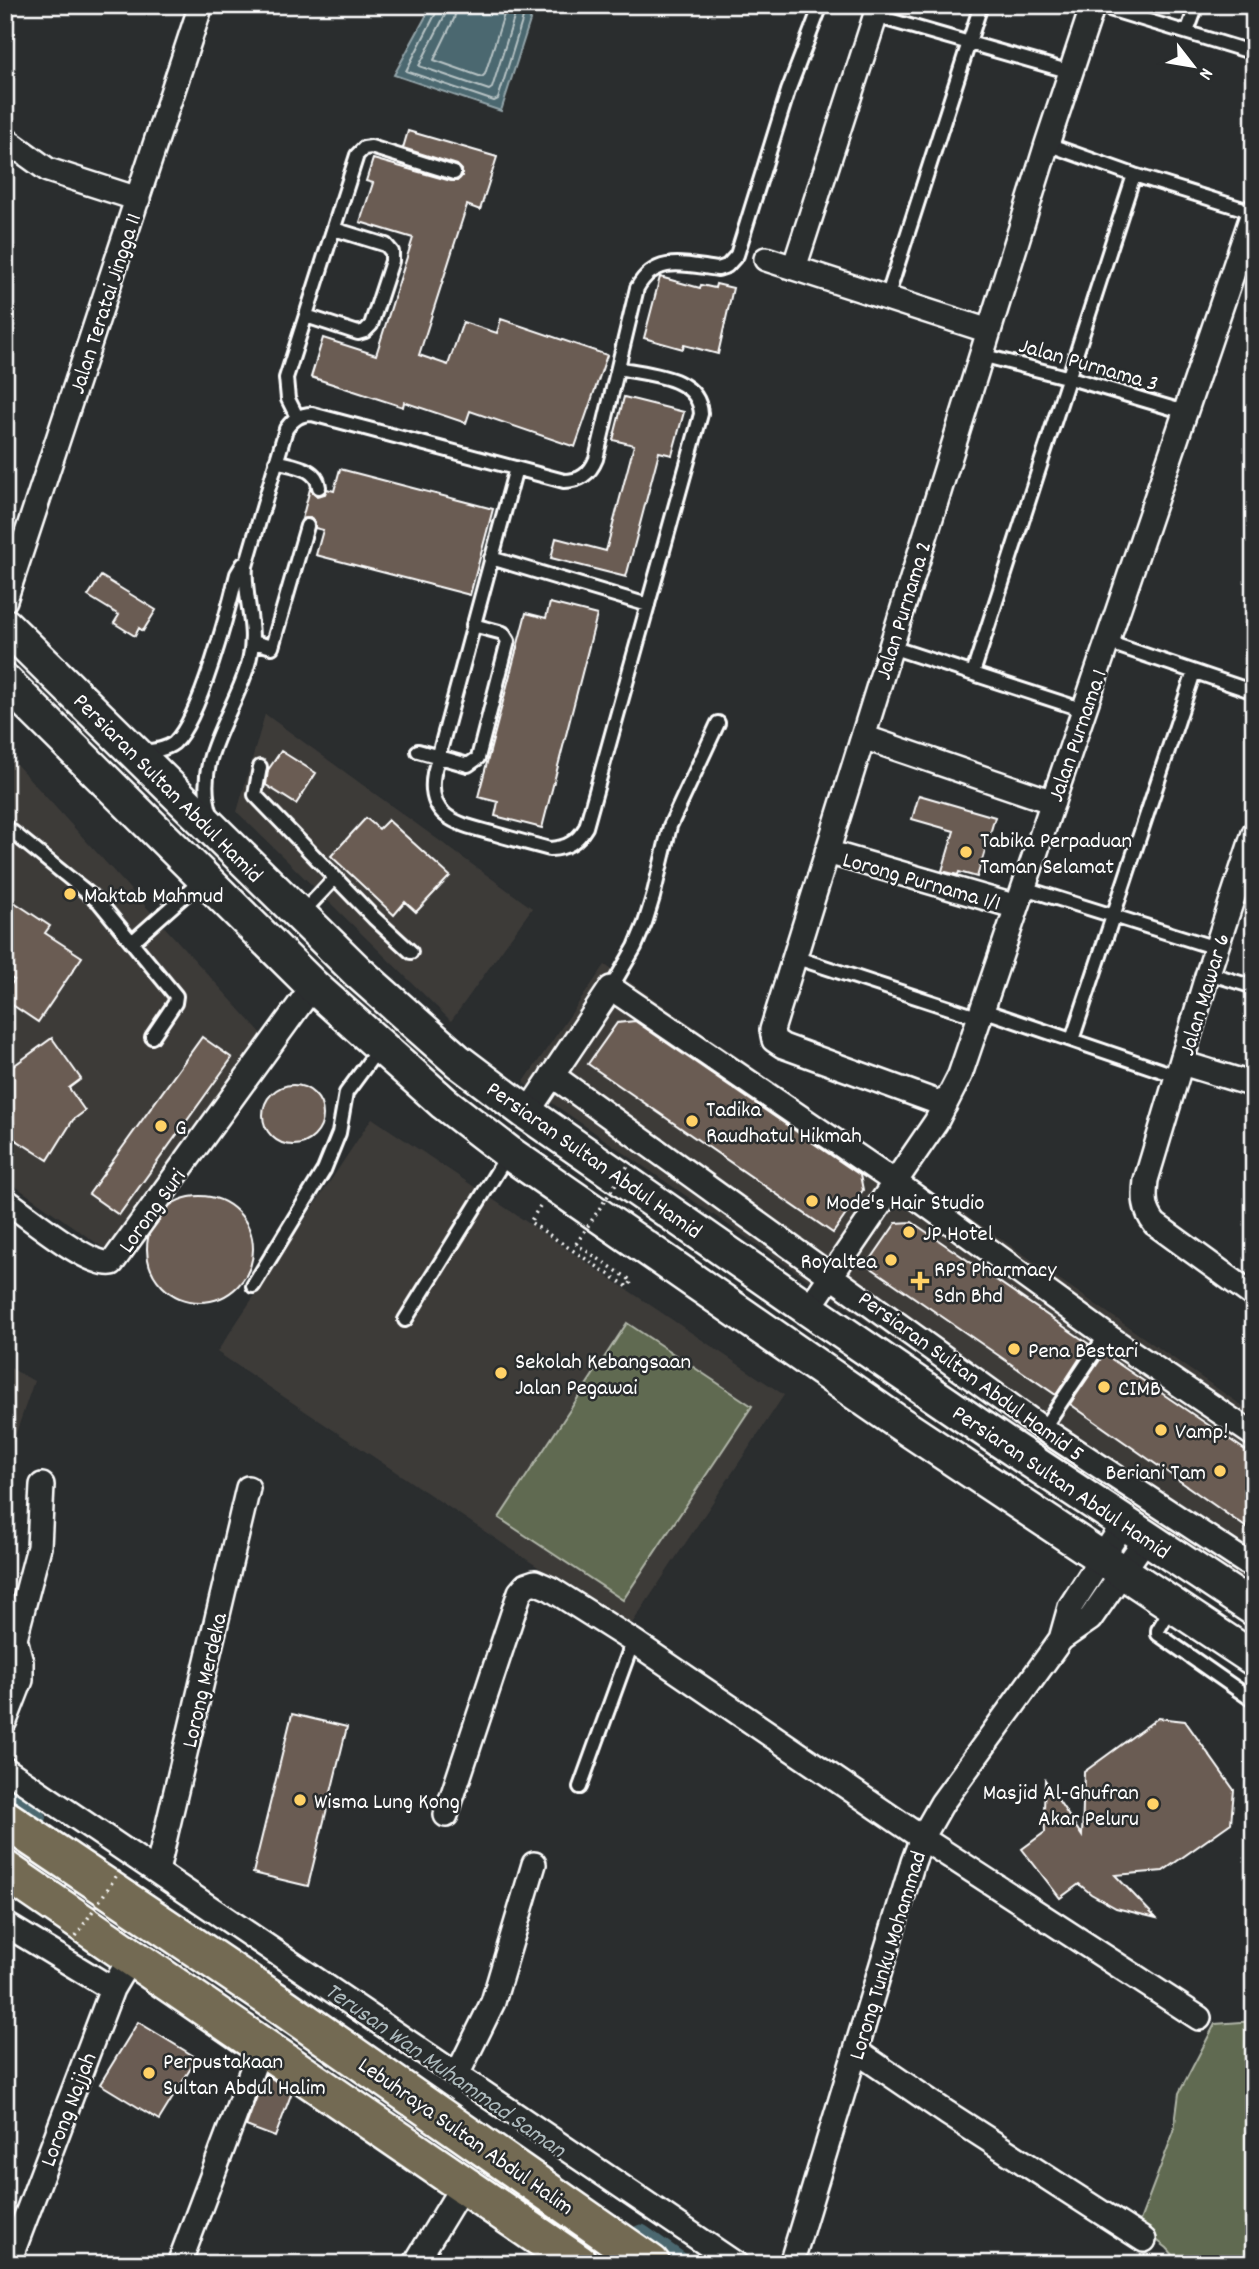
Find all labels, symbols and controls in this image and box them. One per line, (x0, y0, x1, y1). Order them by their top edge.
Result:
north arrow (1158, 32, 1228, 102)
text: N (1191, 62, 1219, 84)
street label: Jalan Teratai Jingga 11 (63, 209, 152, 399)
street label: Jalan Purnama 3 (1014, 331, 1162, 402)
street label: Jalan Purnama 2 (869, 538, 942, 684)
street label: Jalan Purnama 1 (1041, 665, 1117, 807)
street label: Persiaran Sultan Abdul Hamid (64, 687, 269, 892)
place label: Tabika Perpaduan Taman Selamat (980, 826, 1132, 885)
marker: Tabika Perpaduan Taman Selamat (958, 844, 974, 860)
street label: Lorong Purnama 1/1 (838, 845, 1004, 922)
place label: Maktab Mahmud (84, 881, 224, 914)
marker: Maktab Mahmud (62, 886, 78, 902)
street label: Jalan Mawar 6 (1172, 930, 1241, 1060)
street label: Persiaran Sultan Abdul Hamid (478, 1075, 708, 1249)
place label: Tadika Raudhatul Hikmah (706, 1095, 862, 1154)
place label: G (175, 1113, 187, 1146)
marker: Tadika Raudhatul Hikmah (684, 1113, 700, 1129)
marker: G (153, 1118, 169, 1134)
street label: Lorong Suri (112, 1163, 196, 1261)
place label: Mode's Hair Studio (826, 1188, 984, 1221)
marker: Mode's Hair Studio (804, 1193, 820, 1209)
place label: JP Hotel (923, 1219, 994, 1252)
marker: JP Hotel (901, 1224, 917, 1240)
place label: Royaltea (801, 1247, 878, 1280)
marker: Royaltea (883, 1252, 899, 1268)
place label: RPS Pharmacy Sdn Bhd (934, 1255, 1057, 1314)
marker: RPS Pharmacy Sdn Bhd (912, 1273, 928, 1289)
street label: Persiaran Sultan Abdul Hamid 5 (850, 1284, 1090, 1471)
place label: Pena Bestari (1028, 1336, 1138, 1369)
marker: Pena Bestari (1006, 1341, 1022, 1357)
place label: Sekolah Kebangsaan Jalan Pegawai (515, 1347, 691, 1406)
marker: Sekolah Kebangsaan Jalan Pegawai (493, 1365, 509, 1381)
place label: CIMB (1118, 1374, 1161, 1407)
marker: CIMB (1096, 1379, 1112, 1395)
street label: Persiaran Sultan Abdul Hamid (944, 1398, 1176, 1569)
place label: Vamp! (1175, 1417, 1228, 1450)
marker: Vamp! (1153, 1422, 1169, 1438)
place label: Beriani Tam (1106, 1458, 1206, 1491)
marker: Beriani Tam (1212, 1463, 1228, 1479)
street label: Lorong Merdeka (175, 1609, 238, 1752)
place label: Masjid Al-Ghufran Akar Peluru (983, 1778, 1139, 1837)
place label: Wisma Lung Kong (314, 1787, 460, 1820)
marker: Wisma Lung Kong (292, 1792, 308, 1808)
marker: Masjid Al-Ghufran Akar Peluru (1145, 1796, 1161, 1812)
street label: Lorong Tunku Mohammad (842, 1847, 937, 2065)
water label: Terusan Wan Muhammad Saman (317, 1975, 572, 2168)
place label: Perpustakaan Sultan Abdul Halim (163, 2047, 326, 2106)
street label: Lorong Najjah (33, 2048, 107, 2172)
street label: Lebuhraya Sultan Abdul Halim (350, 2051, 580, 2225)
marker: Perpustakaan Sultan Abdul Halim (141, 2065, 157, 2081)

